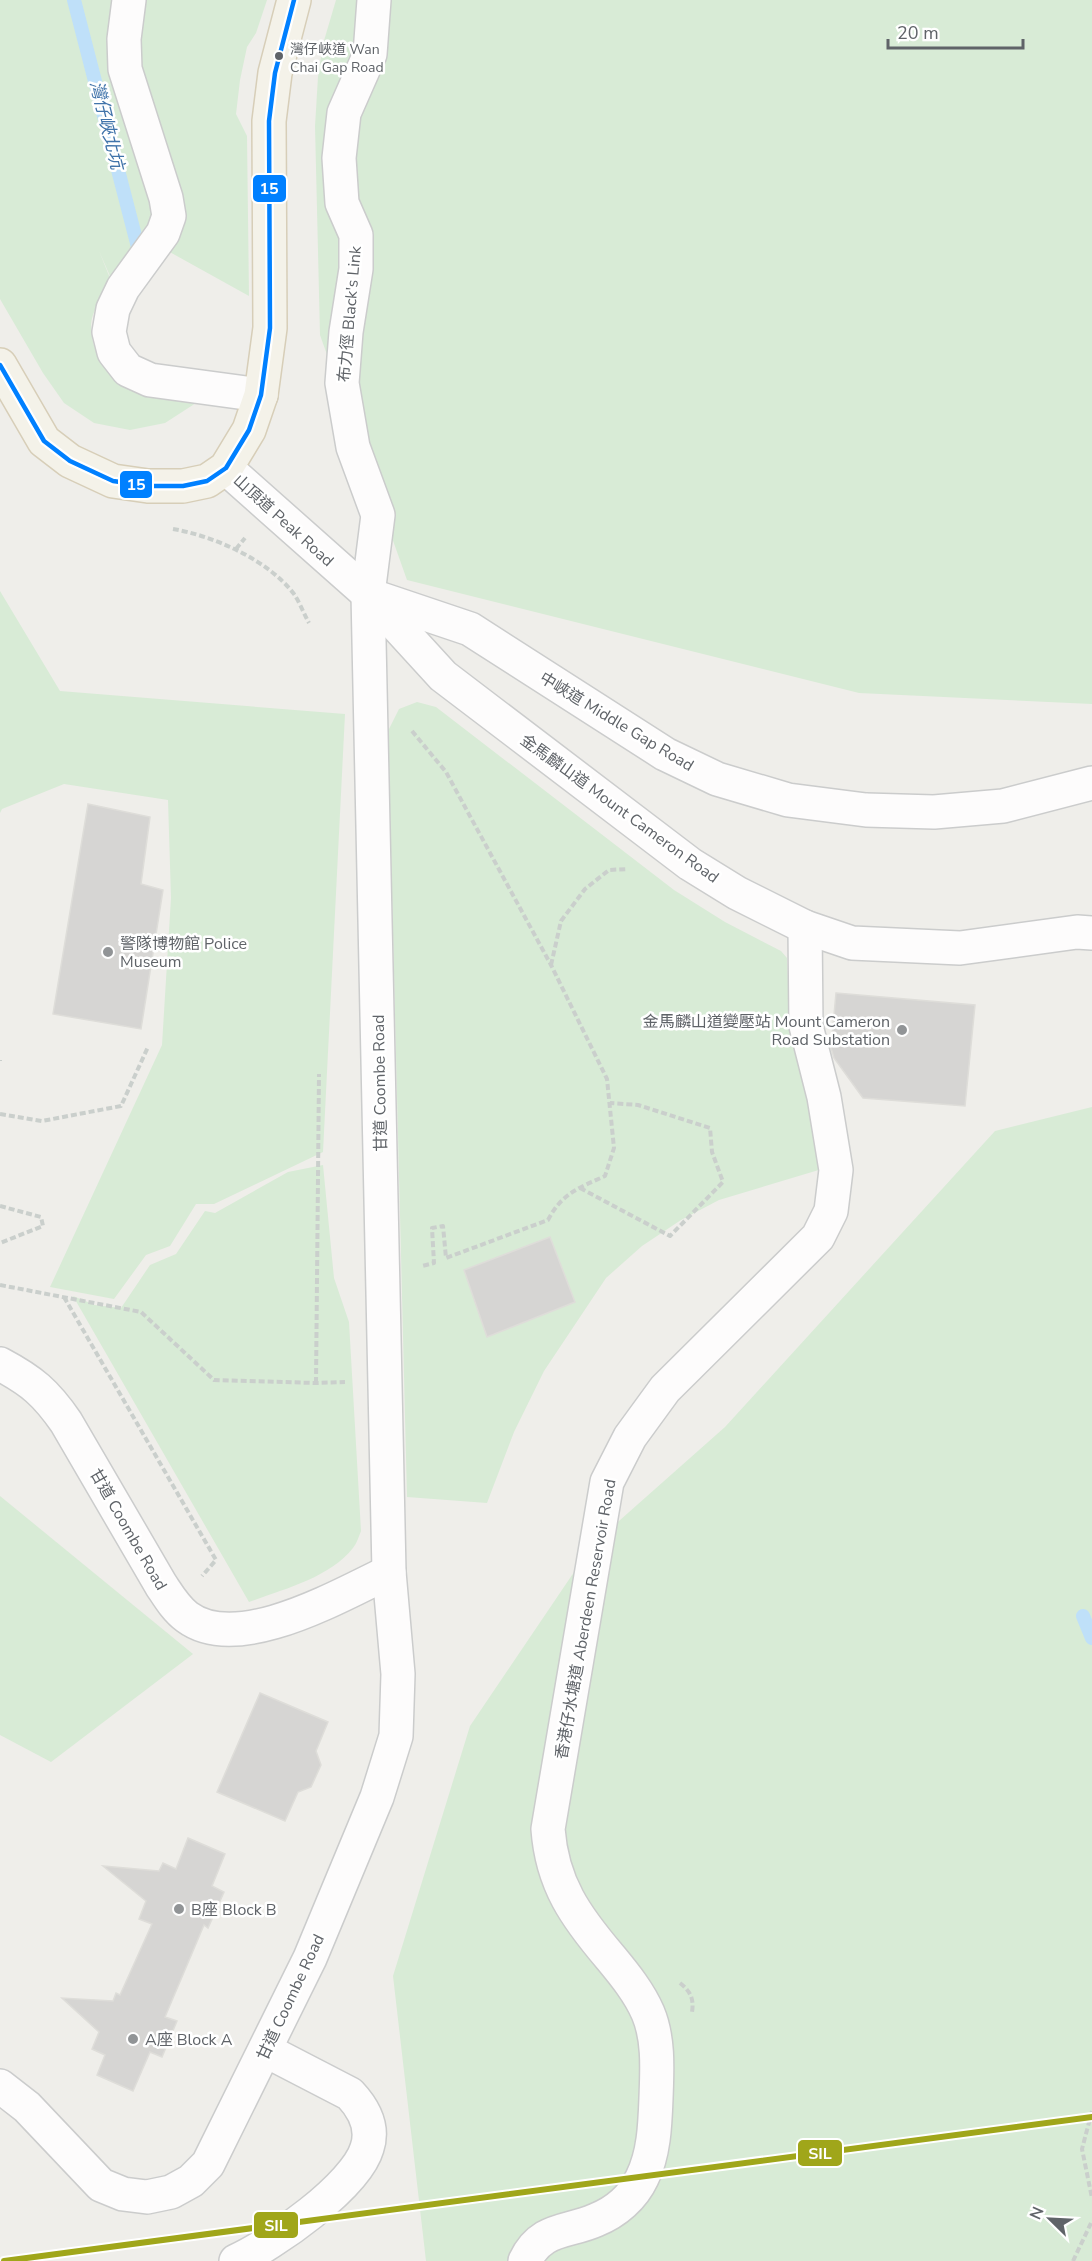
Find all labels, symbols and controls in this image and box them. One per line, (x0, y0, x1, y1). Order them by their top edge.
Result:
scale bar (888, 12, 1023, 50)
text: 20 m (897, 21, 939, 45)
place label: 灣仔峽道 Wan Chai Gap Road (290, 40, 384, 77)
marker: 灣仔峽道 Wan Chai Gap Road (273, 50, 285, 62)
water label: 灣仔峽北坑 (84, 78, 130, 174)
line badge: 15 (252, 174, 287, 203)
text: 15 (259, 178, 279, 200)
street label: 布力徑 Black's Link (333, 244, 367, 383)
line badge: 15 (119, 470, 153, 499)
street label: 山頂道 Peak Road (228, 470, 338, 572)
text: 15 (126, 474, 146, 496)
street label: 中峽道 Middle Gap Road (535, 667, 698, 777)
street label: 金馬麟山道 Mount Cameron Road (516, 729, 723, 888)
place label: 警隊博物館 Police Museum (120, 933, 247, 973)
marker: 警隊博物館 Police Museum (101, 945, 115, 959)
place label: 金馬麟山道變壓站 Mount Cameron Road Substation (643, 1011, 890, 1051)
street label: 甘道 Coombe Road (368, 1014, 392, 1152)
marker: 金馬麟山道變壓站 Mount Cameron Road Substation (895, 1023, 909, 1037)
street label: 甘道 Coombe Road (84, 1465, 172, 1594)
street label: 香港仔水塘道 Aberdeen Reservoir Road (550, 1477, 621, 1761)
place label: B座 Block B (191, 1899, 277, 1921)
marker: B座 Block B (172, 1902, 186, 1916)
street label: 甘道 Coombe Road (252, 1931, 330, 2064)
place label: A座 Block A (145, 2029, 233, 2051)
marker: A座 Block A (126, 2032, 140, 2046)
line badge: SIL (797, 2139, 843, 2167)
text: SIL (808, 2143, 832, 2165)
north arrow (1020, 2189, 1080, 2249)
text: N (1025, 2203, 1050, 2223)
line badge: SIL (253, 2211, 299, 2239)
text: SIL (264, 2215, 288, 2237)

